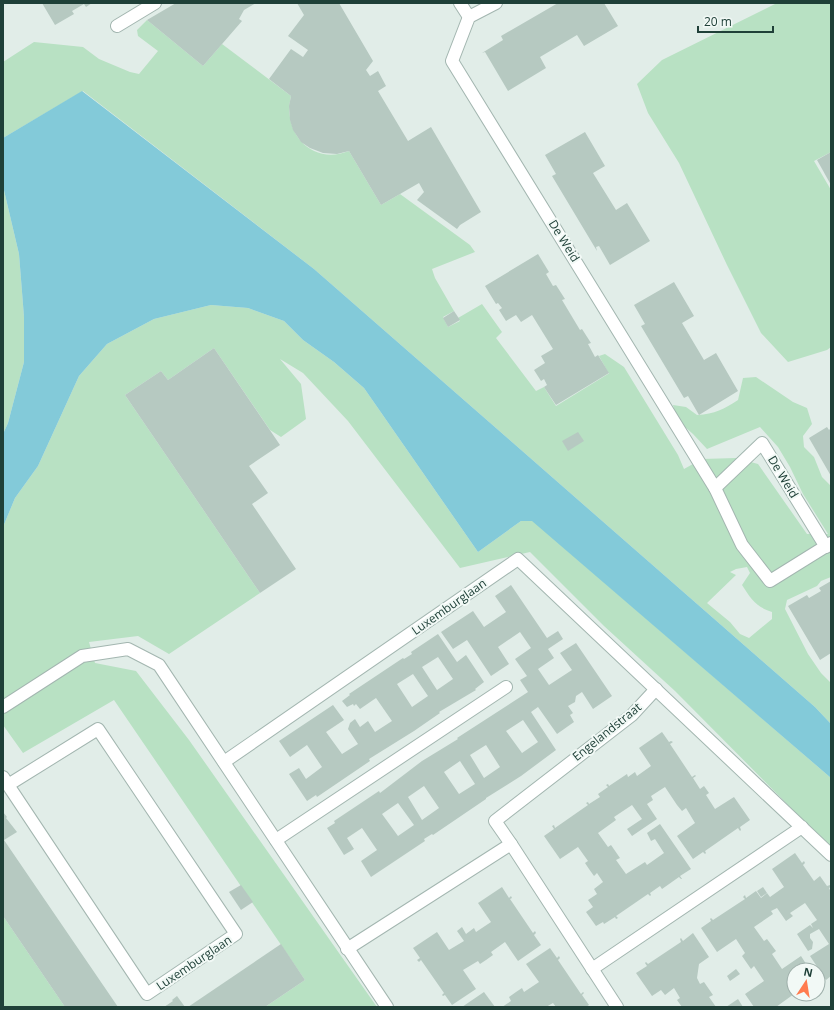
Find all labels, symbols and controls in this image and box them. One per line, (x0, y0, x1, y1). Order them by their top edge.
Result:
scale bar (698, 8, 773, 34)
text: 20 m (704, 13, 732, 30)
street label: De Weid (545, 216, 584, 265)
street label: De Weid (764, 452, 803, 501)
street label: Luxemburglaan (408, 575, 489, 639)
street label: Engelandstraat (569, 699, 645, 765)
street label: Luxemburglaan (153, 931, 235, 994)
north arrow (786, 962, 826, 1002)
text: N (802, 963, 814, 980)

